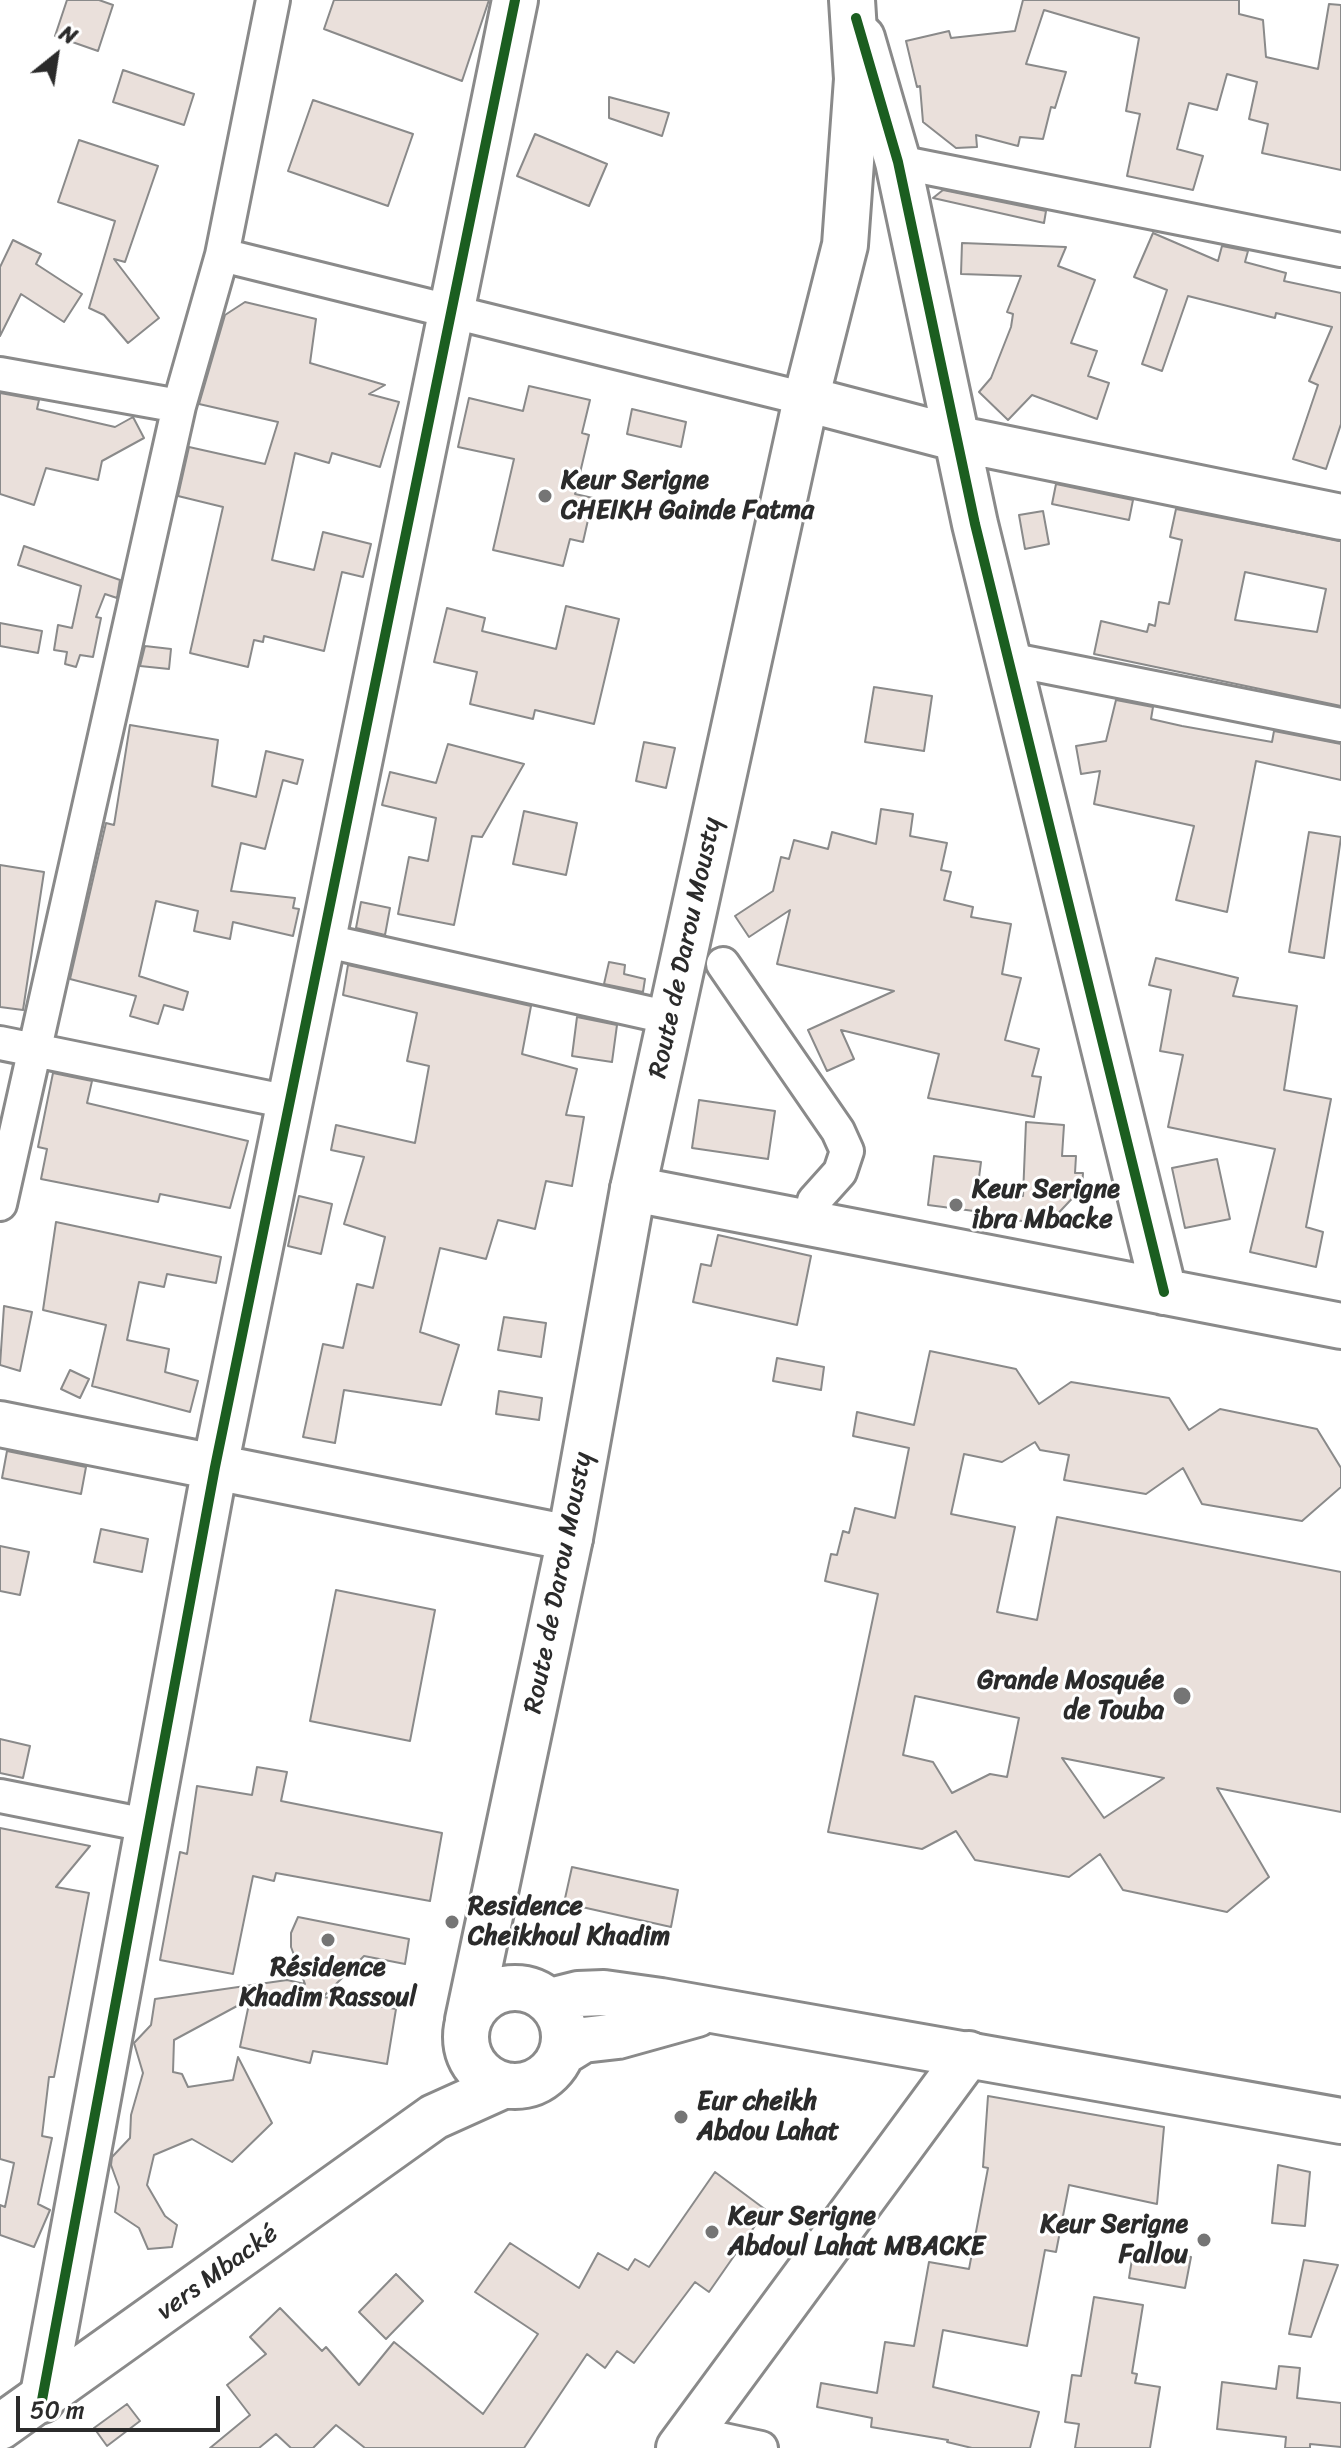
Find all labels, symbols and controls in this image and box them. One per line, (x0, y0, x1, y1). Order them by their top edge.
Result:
text: N (52, 14, 85, 55)
north arrow (16, 16, 96, 96)
place label: Keur Serigne CHEIKH Gainde Fatma (561, 465, 814, 526)
marker: Keur Serigne CHEIKH Gainde Fatma (536, 487, 554, 505)
street label: Route de Darou Mousty (643, 815, 729, 1081)
place label: Keur Serigne ibra Mbacke (972, 1174, 1120, 1236)
marker: Keur Serigne ibra Mbacke (947, 1196, 965, 1214)
street label: Route de Darou Mousty (518, 1450, 600, 1716)
place label: Grande Mosquée de Touba (977, 1665, 1164, 1726)
marker: Grande Mosquée de Touba (1171, 1685, 1193, 1707)
place label: Residence Cheikhoul Khadim (468, 1891, 670, 1952)
marker: Residence Cheikhoul Khadim (443, 1913, 461, 1931)
marker: Résidence Khadim Rassoul (319, 1931, 337, 1949)
place label: Résidence Khadim Rassoul (239, 1952, 417, 2014)
place label: Eur cheikh Abdou Lahat (697, 2086, 839, 2148)
marker: Eur cheikh Abdou Lahat (672, 2108, 690, 2126)
place label: Keur Serigne Abdoul Lahat MBACKE (728, 2201, 985, 2262)
place label: Keur Serigne Fallou (1040, 2209, 1188, 2270)
street label: vers Mbacké (151, 2219, 285, 2327)
marker: Keur Serigne Abdoul Lahat MBACKE (703, 2223, 721, 2241)
marker: Keur Serigne Fallou (1195, 2231, 1213, 2249)
scale bar (20, 2380, 224, 2430)
text: 50 m (30, 2389, 85, 2431)

